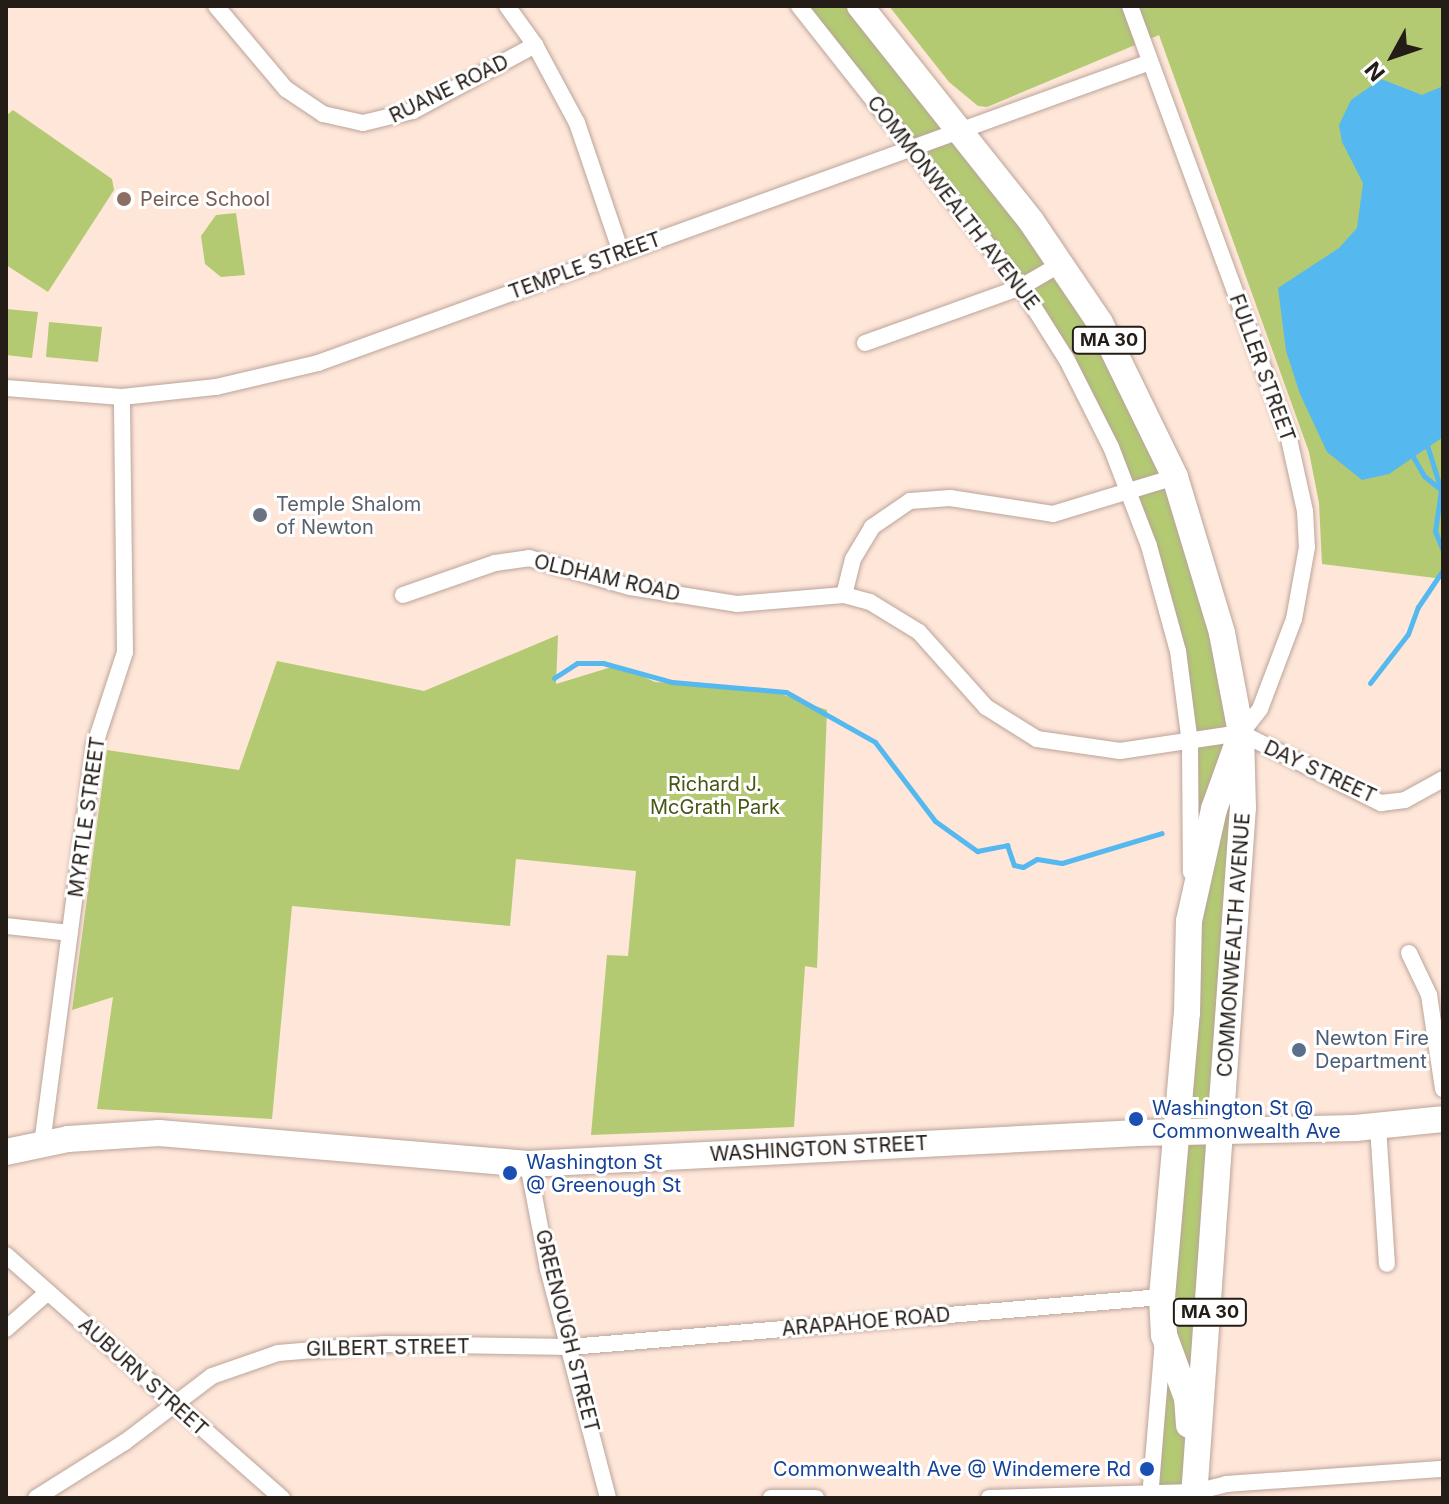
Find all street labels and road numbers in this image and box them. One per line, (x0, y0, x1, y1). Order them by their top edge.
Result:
street label: RUANE ROAD (386, 50, 512, 128)
street label: COMMONWEALTH AVENUE (862, 91, 1044, 315)
street label: TEMPLE STREET (506, 227, 664, 305)
street label: FULLER STREET (1224, 291, 1300, 445)
road number: MA 30 (1071, 326, 1147, 354)
street label: OLDHAM ROAD (532, 550, 682, 606)
street label: MYRTLE STREET (64, 735, 110, 899)
street label: DAY STREET (1260, 736, 1380, 808)
street label: COMMONWEALTH AVENUE (1213, 812, 1255, 1078)
street label: WASHINGTON STREET (709, 1131, 929, 1167)
street label: GREENOUGH STREET (530, 1227, 604, 1435)
road number: MA 30 (1172, 1298, 1248, 1326)
street label: ARAPAHOE ROAD (781, 1303, 951, 1341)
street label: AUBURN STREET (74, 1313, 212, 1441)
street label: GILBERT STREET (306, 1335, 470, 1361)

